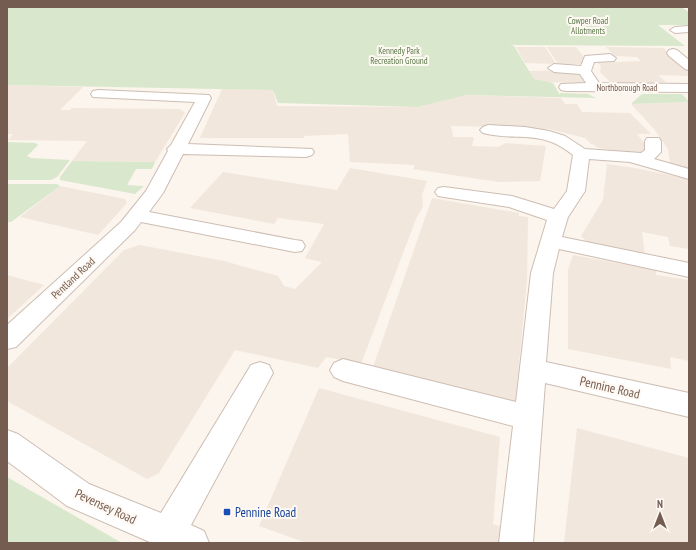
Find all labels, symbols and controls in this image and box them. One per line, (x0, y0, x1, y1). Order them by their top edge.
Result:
park label: Cowper Road Allotments (568, 15, 608, 36)
park label: Kennedy Park Recreation Ground (370, 45, 428, 66)
street label: Northborough Road (596, 82, 658, 93)
street label: Pentland Road (48, 254, 98, 302)
street label: Pennine Road (578, 372, 642, 403)
street label: Pevensey Road (72, 485, 139, 528)
north arrow (640, 494, 680, 534)
text: N (657, 497, 663, 511)
place label: Pennine Road (235, 504, 296, 521)
marker: Pennine Road (222, 507, 232, 517)

